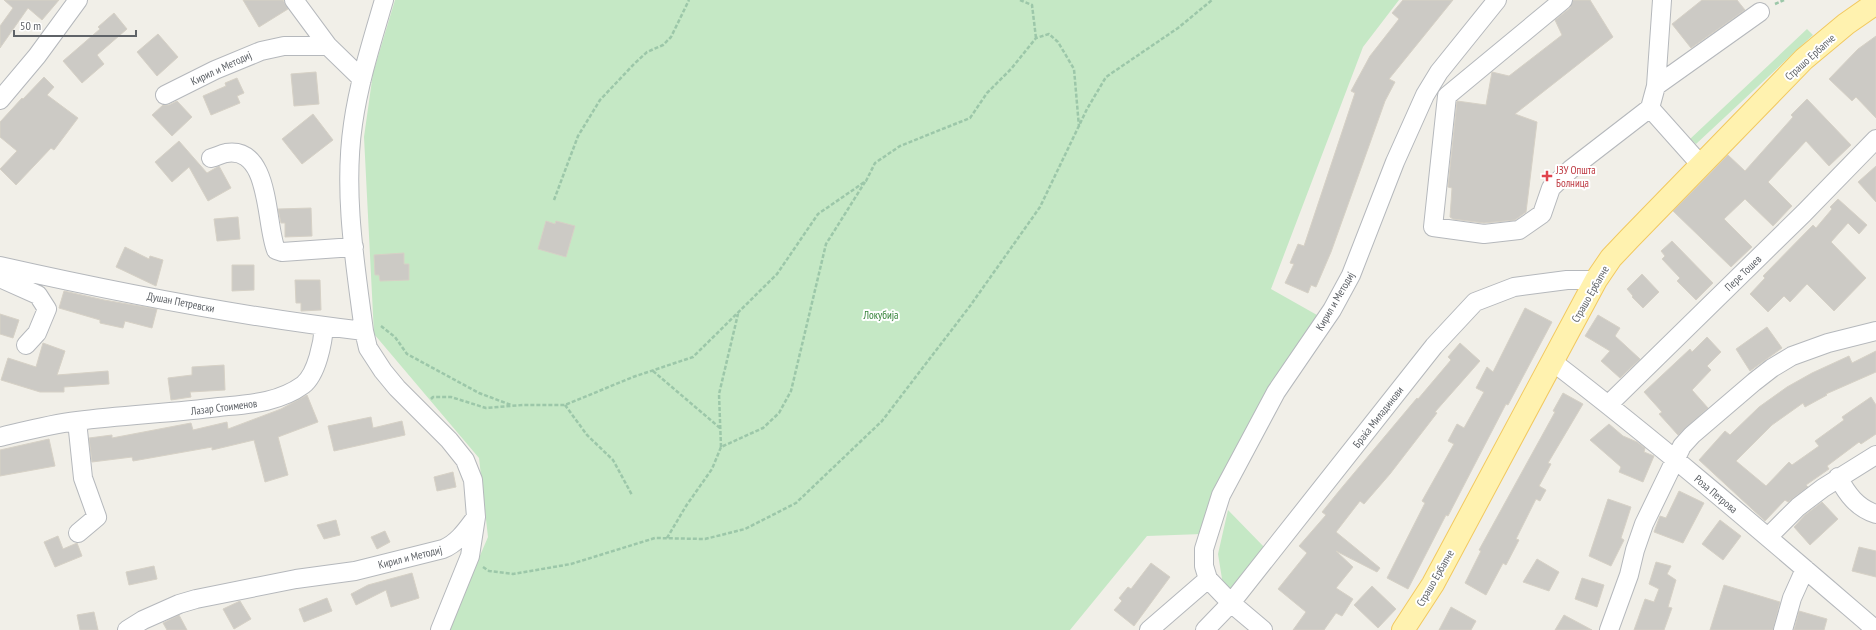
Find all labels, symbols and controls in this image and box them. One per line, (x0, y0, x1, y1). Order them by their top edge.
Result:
scale bar (14, 12, 136, 38)
text: 50 m (20, 18, 41, 33)
street label: Страшо Ербапче (1782, 30, 1838, 83)
street label: Кирил и Методиј (188, 48, 254, 88)
place label: ЈЗУ Општа Болница (1555, 163, 1596, 190)
marker: ЈЗУ Општа Болница (1541, 170, 1553, 182)
street label: Пере Тошев (1722, 252, 1765, 294)
street label: Страшо Ербапче (1568, 263, 1612, 325)
street label: Кирил и Методиј (1313, 269, 1357, 333)
street label: Душан Петревски (146, 289, 216, 315)
park label: Локубија (862, 308, 899, 322)
street label: Браќа Миладинови (1350, 383, 1406, 451)
street label: Лазар Стоименов (189, 396, 259, 418)
street label: Роза Петрова (1691, 472, 1741, 516)
street label: Кирил и Методиј (376, 542, 444, 572)
street label: Страшо Ербапче (1413, 547, 1457, 609)

